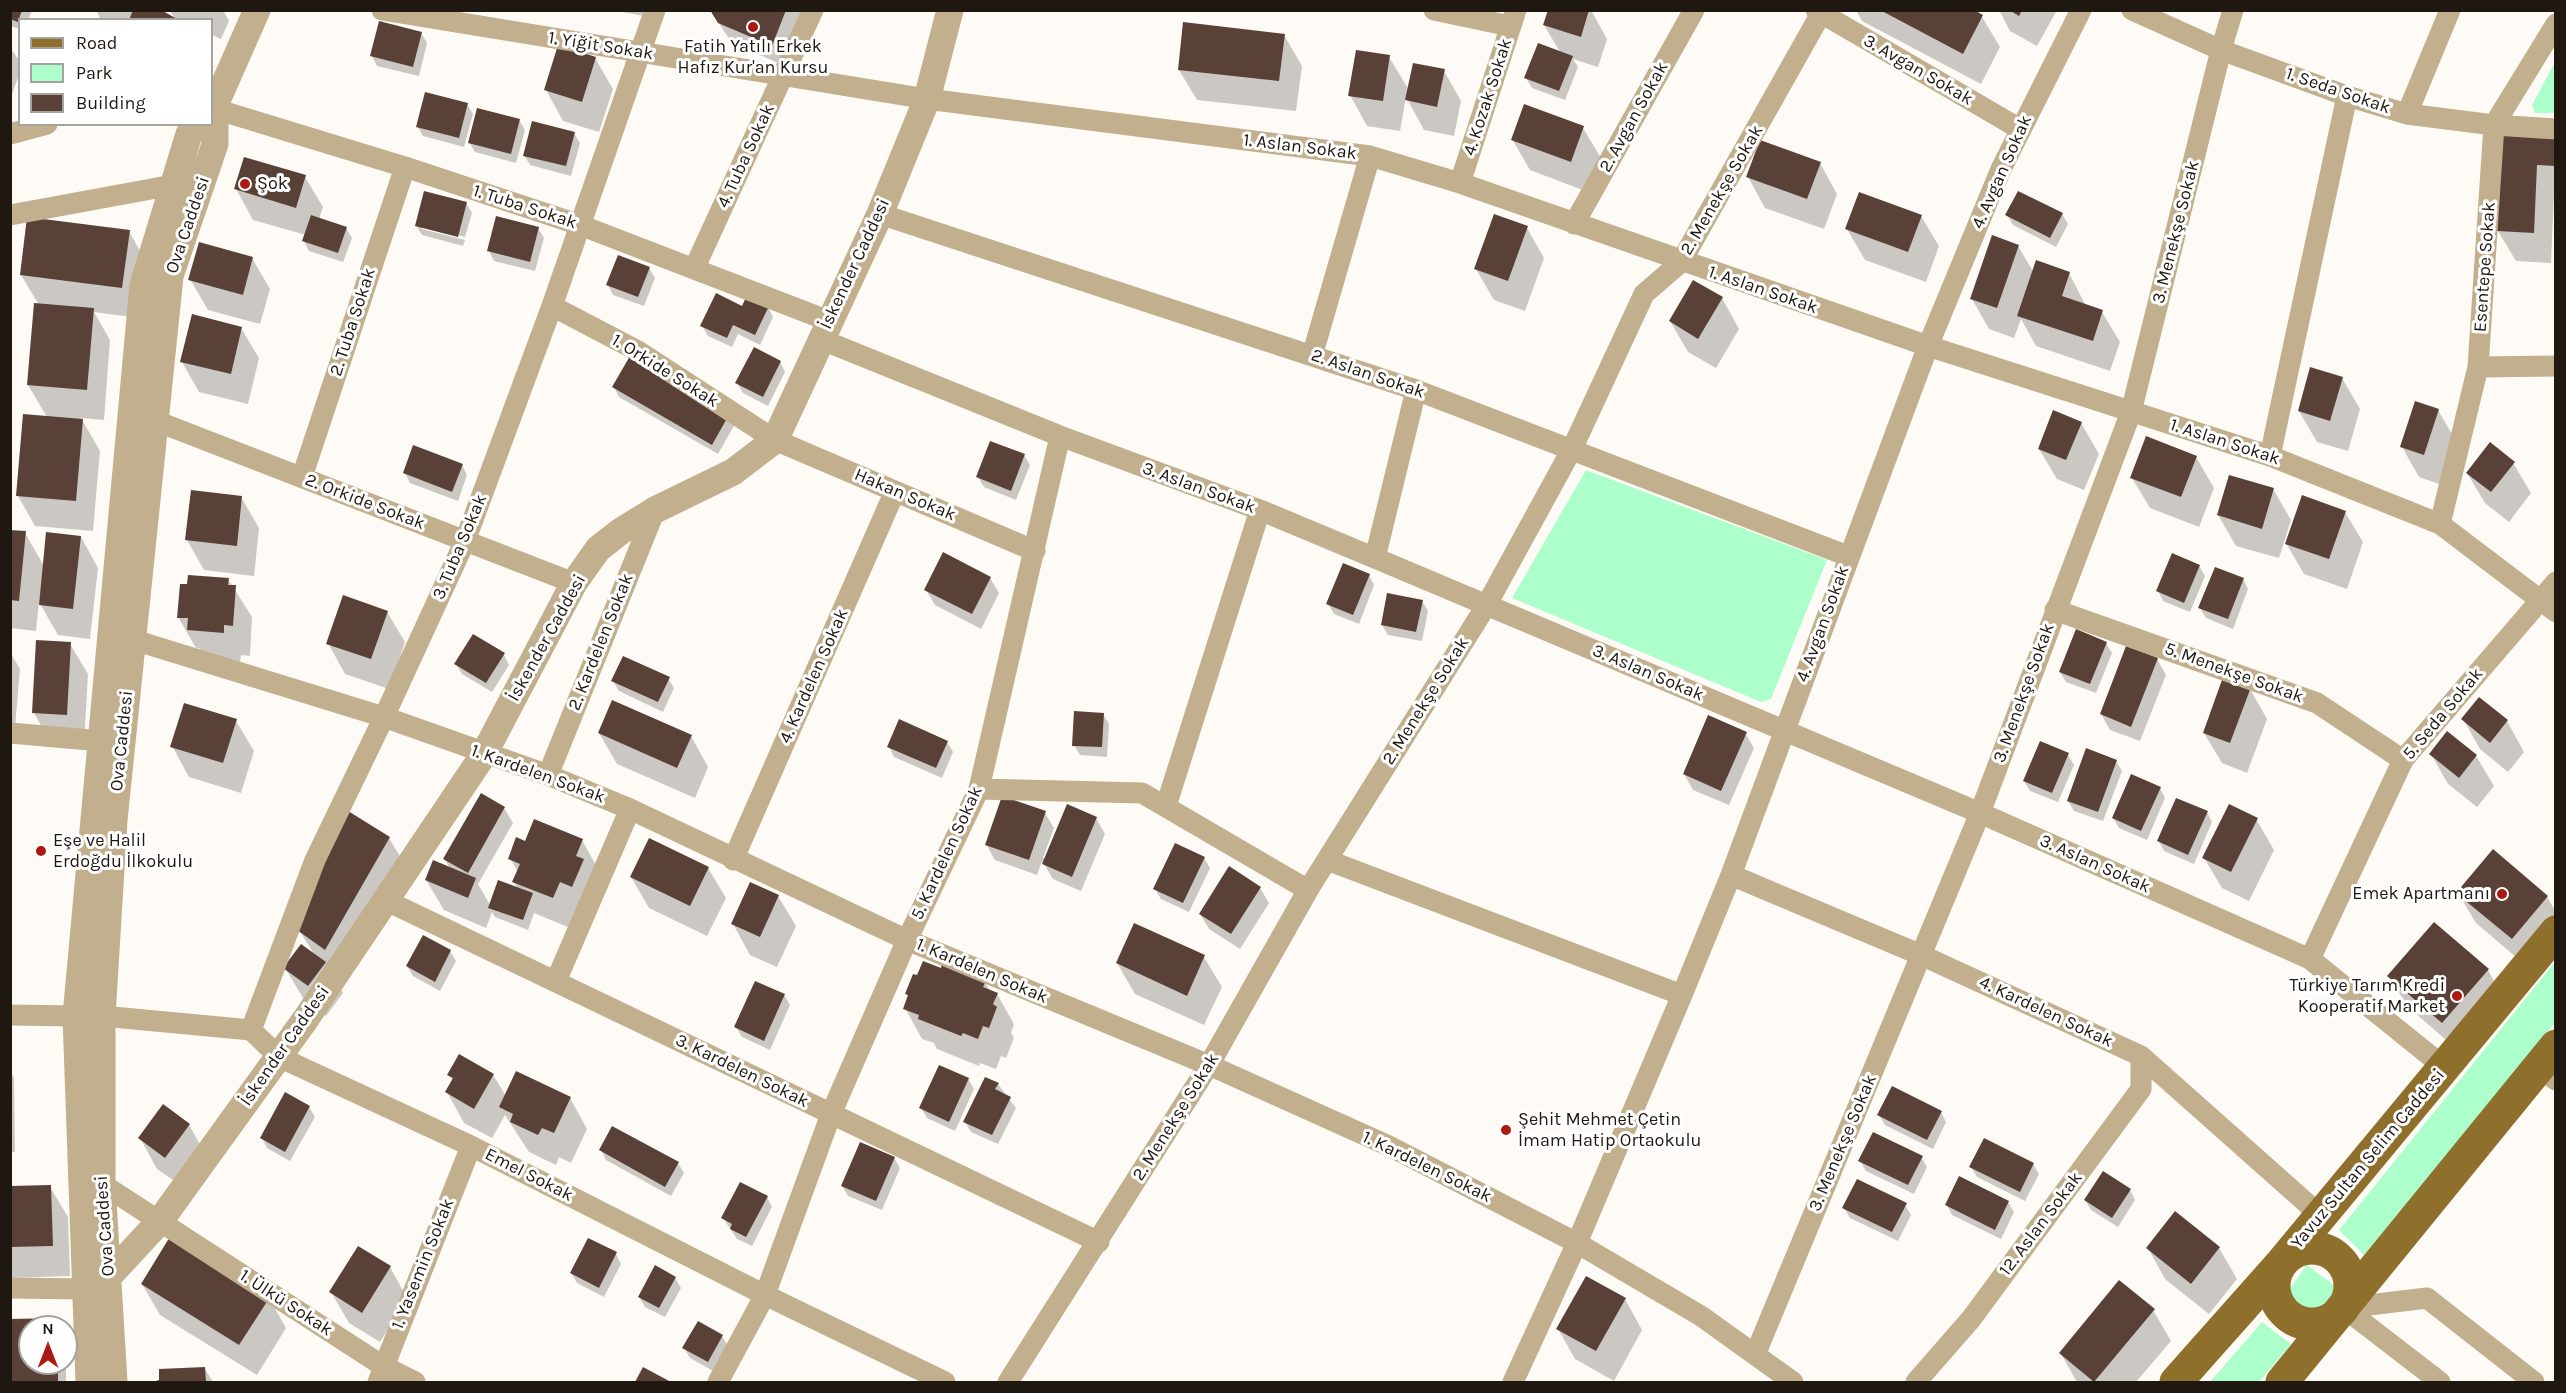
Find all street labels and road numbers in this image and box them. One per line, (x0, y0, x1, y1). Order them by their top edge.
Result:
street label: 1. Yiğit Sokak (547, 27, 655, 65)
street label: 3. Avgan Sokak (1859, 30, 1977, 110)
street label: 4. Kozak Sokak (1459, 36, 1517, 158)
street label: 2. Avgan Sokak (1595, 58, 1673, 176)
street label: 1. Seda Sokak (2283, 63, 2393, 119)
street label: 4. Tuba Sokak (713, 101, 779, 211)
street label: 4. Avgan Sokak (1967, 112, 2037, 232)
street label: 2. Menekşe Sokak (1676, 121, 1768, 259)
street label: 1. Aslan Sokak (1242, 129, 1358, 165)
street label: 3. Menekşe Sokak (2148, 158, 2204, 306)
street label: Ova Caddesi (161, 174, 215, 276)
street label: 1. Tuba Sokak (470, 180, 580, 234)
street label: İskender Caddesi (815, 195, 895, 333)
street label: Esentepe Sokak (2470, 201, 2500, 333)
street label: 1. Aslan Sokak (1705, 261, 1821, 319)
street label: 2. Tuba Sokak (325, 265, 381, 379)
street label: 1. Orkide Sokak (607, 329, 723, 413)
street label: 2. Aslan Sokak (1308, 344, 1428, 404)
street label: 1. Aslan Sokak (2167, 414, 2283, 470)
street label: 3. Aslan Sokak (1139, 458, 1259, 518)
street label: Hakan Sokak (851, 464, 959, 526)
street label: 2. Orkide Sokak (302, 469, 428, 535)
street label: 3. Tuba Sokak (428, 491, 492, 603)
street label: 4. Avgan Sokak (1792, 563, 1854, 685)
street label: 2. Kardelen Sokak (564, 570, 638, 714)
street label: İskender Caddesi (503, 571, 591, 705)
street label: 4. Kardelen Sokak (775, 605, 853, 747)
street label: 3. Menekşe Sokak (1989, 620, 2059, 766)
street label: 2. Menekşe Sokak (1378, 633, 1474, 769)
street label: 5. Menekşe Sokak (2162, 638, 2306, 708)
street label: 3. Aslan Sokak (1589, 640, 1707, 706)
street label: 5. Seda Sokak (2398, 664, 2488, 764)
street label: Ova Caddesi (106, 690, 138, 792)
street label: 1. Kardelen Sokak (468, 740, 608, 808)
street label: 5. Kardelen Sokak (907, 783, 987, 923)
street label: 3. Aslan Sokak (2036, 830, 2154, 898)
street label: 1. Kardelen Sokak (913, 934, 1051, 1008)
street label: 4. Kardelen Sokak (1976, 972, 2116, 1052)
street label: İskender Caddesi (235, 982, 335, 1110)
street label: 3. Kardelen Sokak (672, 1029, 812, 1113)
street label: 2. Menekşe Sokak (1128, 1049, 1224, 1185)
street label: Yavuz Sultan Selim Caddesi (2286, 1065, 2450, 1253)
street label: 3. Menekşe Sokak (1804, 1071, 1882, 1215)
street label: 1. Kardelen Sokak (1359, 1126, 1495, 1208)
street label: Emel Sokak (481, 1143, 577, 1207)
street label: 12. Aslan Sokak (1995, 1168, 2087, 1280)
street label: Ova Caddesi (91, 1175, 119, 1277)
street label: 1. Yasemin Sokak (387, 1195, 459, 1333)
street label: 1. Ülkü Sokak (235, 1265, 337, 1341)

